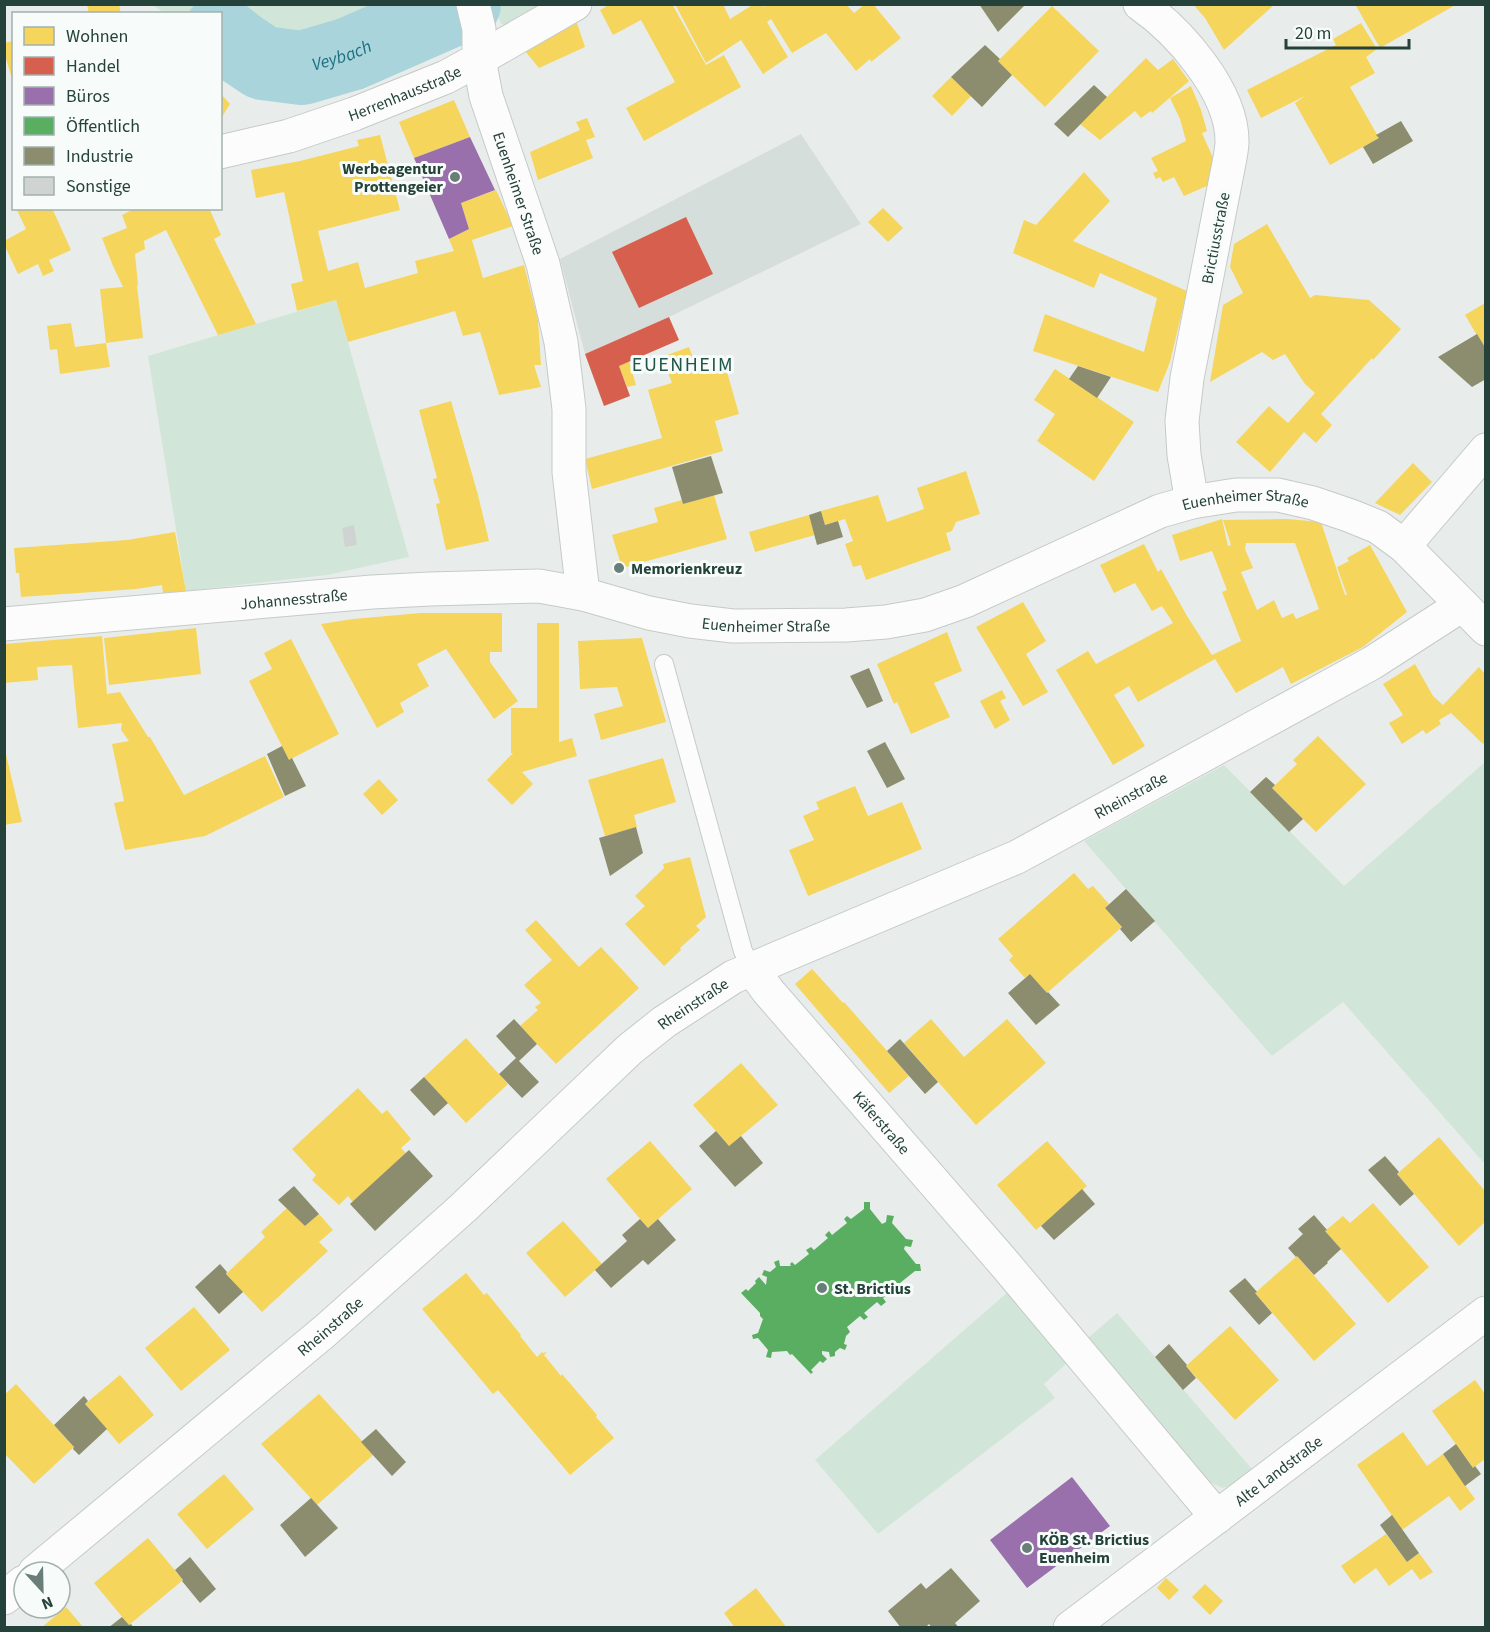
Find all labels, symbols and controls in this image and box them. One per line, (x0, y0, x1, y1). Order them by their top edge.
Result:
legend (12, 12, 222, 210)
scale bar (1286, 12, 1409, 50)
text: 20 m (1295, 21, 1331, 46)
text: Wohnen (66, 24, 128, 49)
water label: Veybach (309, 34, 376, 77)
text: Handel (66, 54, 120, 79)
street label: Herrenhausstraße (345, 61, 466, 127)
text: Büros (66, 84, 110, 109)
text: Öffentlich (66, 114, 140, 139)
street label: Euenheimer Straße (487, 129, 549, 258)
text: Industrie (66, 144, 133, 169)
place label: Werbeagentur Prottengeier (342, 158, 444, 198)
marker: Werbeagentur Prottengeier (448, 170, 462, 184)
text: Sonstige (66, 174, 131, 199)
street label: Brictiusstraße (1196, 190, 1236, 286)
district label: EUENHEIM (632, 351, 734, 379)
street label: Euenheimer Straße (1179, 485, 1311, 516)
place label: Memorienkreuz (631, 558, 742, 580)
marker: Memorienkreuz (612, 561, 626, 575)
street label: Johannesstraße (239, 584, 349, 615)
street label: Euenheimer Straße (701, 612, 830, 638)
street label: Rheinstraße (1090, 767, 1172, 825)
street label: Rheinstraße (653, 973, 733, 1035)
street label: Käferstraße (847, 1086, 915, 1159)
place label: St. Brictius (834, 1278, 911, 1300)
marker: St. Brictius (815, 1281, 829, 1295)
street label: Rheinstraße (293, 1292, 368, 1362)
street label: Alte Landstraße (1230, 1431, 1327, 1512)
place label: KÖB St. Brictius Euenheim (1039, 1529, 1149, 1569)
marker: KÖB St. Brictius Euenheim (1020, 1541, 1034, 1555)
north arrow (12, 1560, 72, 1620)
text: N (38, 1591, 56, 1615)

